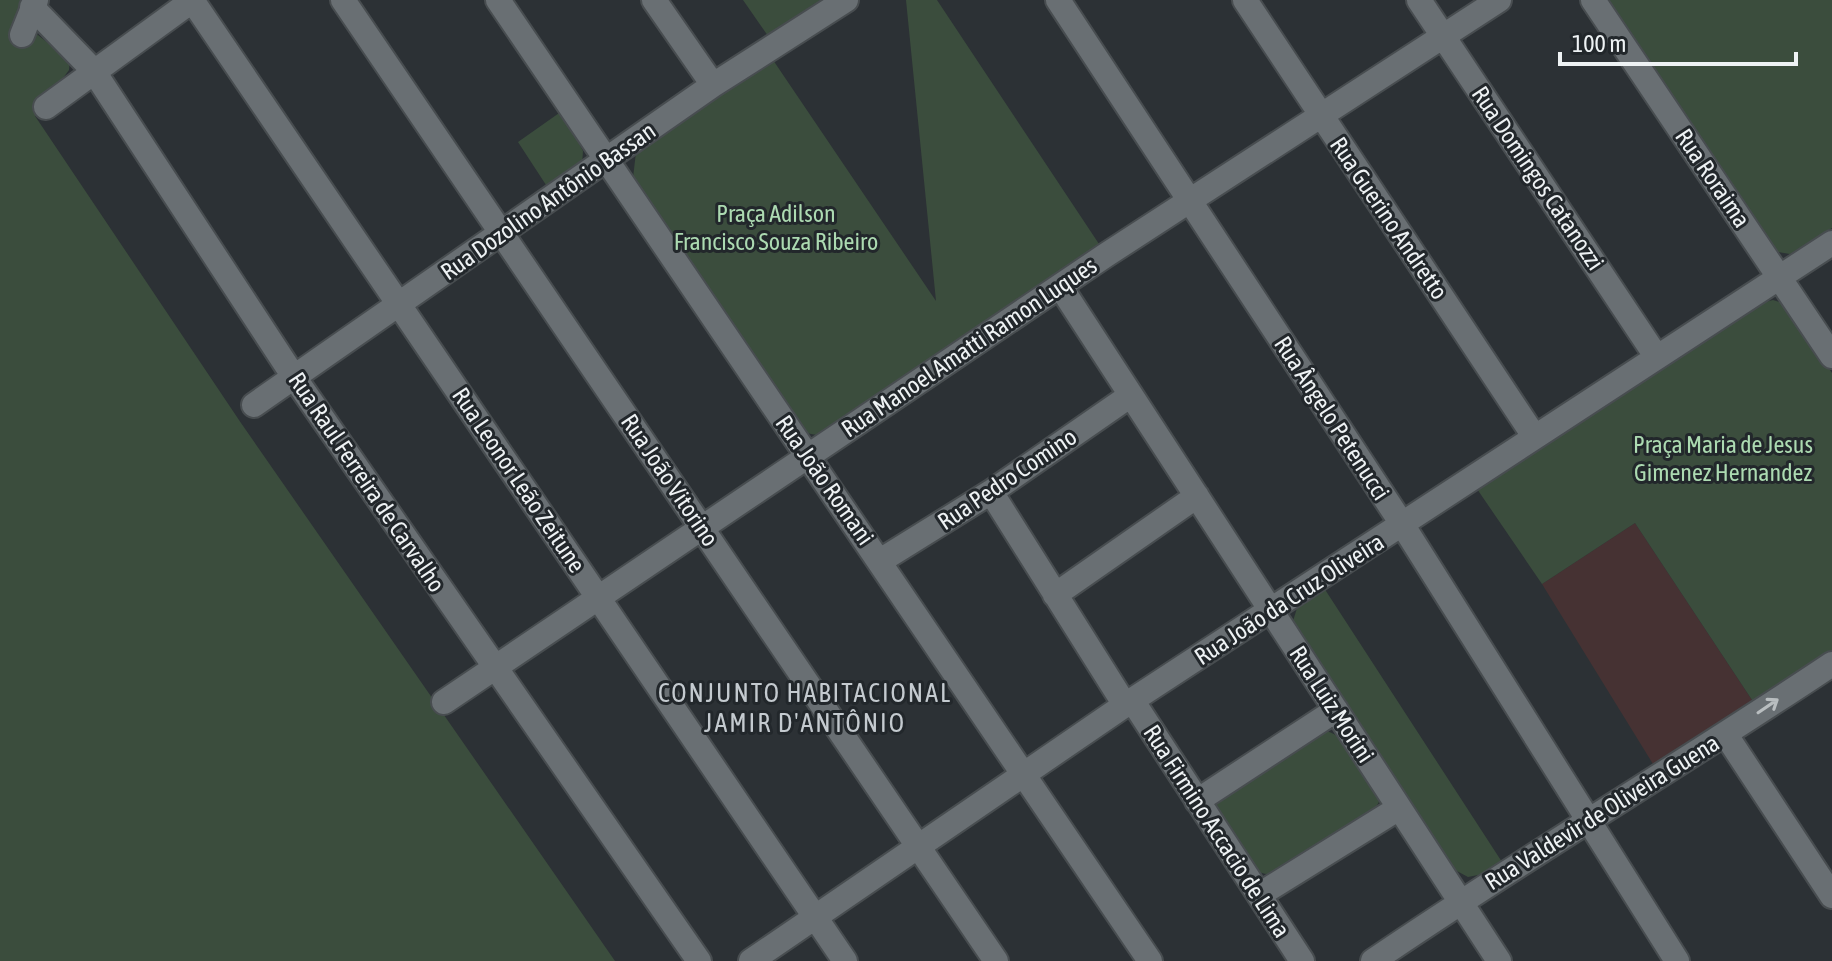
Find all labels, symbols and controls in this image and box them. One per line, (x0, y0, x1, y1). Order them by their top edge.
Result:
scale bar (1560, 16, 1796, 66)
text: 100 m (1572, 30, 1626, 57)
street label: Rua Domingos Catanozzi (1467, 81, 1609, 275)
street label: Rua Dozolino Antônio Bassan (436, 117, 660, 285)
street label: Rua Roraima (1670, 124, 1756, 232)
street label: Rua Guerino Andretto (1325, 132, 1453, 304)
park label: Praça Adilson Francisco Souza Ribeiro (674, 200, 878, 255)
street label: Rua Manoel Amatti Ramon Luques (836, 252, 1102, 442)
street label: Rua Ângelo Petenucci (1269, 331, 1395, 505)
street label: Rua Raul Ferreira de Carvalho (283, 367, 451, 597)
street label: Rua Leonor Leão Zeitune (447, 383, 591, 577)
street label: Rua João Vitorino (616, 409, 724, 551)
street label: Rua João Romani (770, 410, 880, 550)
street label: Rua Pedro Comino (933, 423, 1081, 535)
park label: Praça Maria de Jesus Gimenez Hernandez (1633, 431, 1813, 486)
street label: Rua João da Cruz Oliveira (1190, 528, 1388, 670)
street label: Rua Luiz Morini (1284, 641, 1380, 767)
district label: CONJUNTO HABITACIONAL JAMIR D'ANTÔNIO (658, 678, 952, 738)
one-way arrow (1757, 698, 1779, 715)
street label: Rua Firmino Accacio de Lima (1138, 720, 1296, 942)
street label: Rua Valdevir de Oliveira Guena (1480, 729, 1724, 895)

